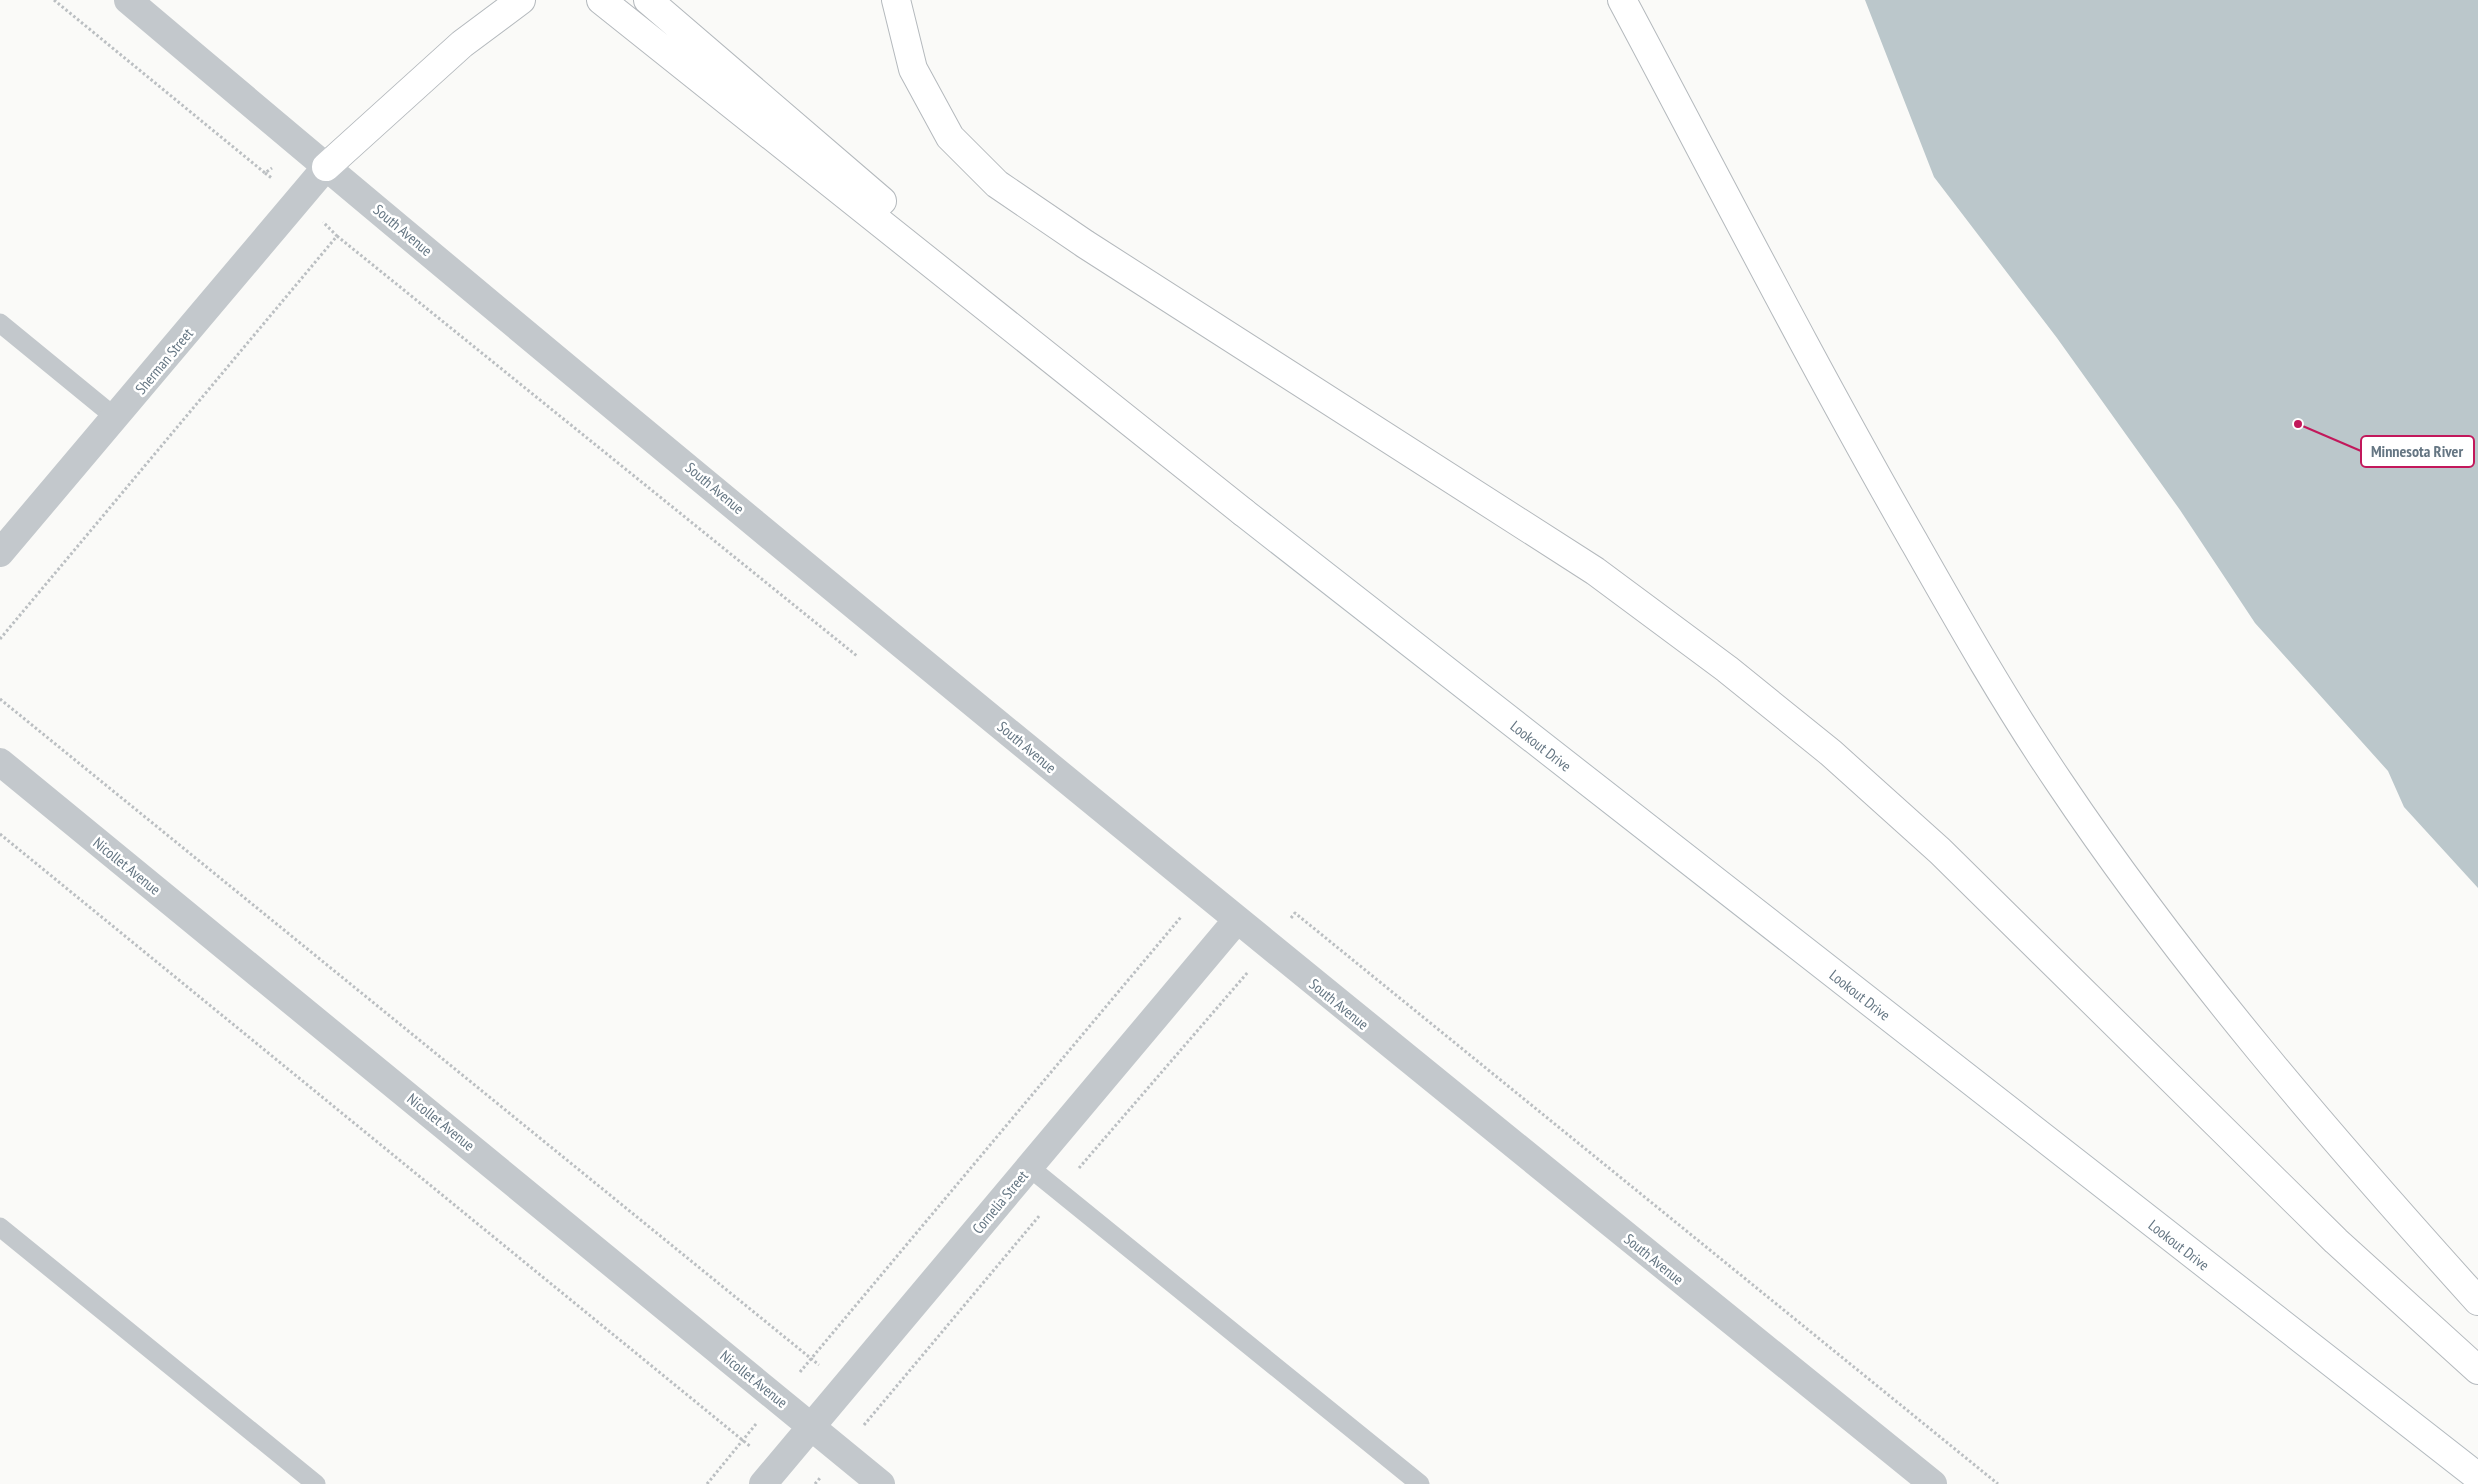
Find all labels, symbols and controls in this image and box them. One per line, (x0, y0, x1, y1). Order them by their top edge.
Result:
street label: South Avenue (370, 200, 436, 260)
street label: Sherman Street (131, 324, 197, 398)
callout: Minnesota River (2361, 436, 2474, 467)
text: Minnesota River (2371, 441, 2463, 461)
street label: South Avenue (682, 458, 748, 518)
street label: Lookout Drive (1507, 716, 1575, 776)
street label: South Avenue (994, 717, 1060, 777)
street label: Nicollet Avenue (90, 833, 164, 899)
street label: Lookout Drive (1826, 965, 1894, 1025)
street label: South Avenue (1305, 974, 1373, 1034)
street label: Nicollet Avenue (404, 1089, 478, 1155)
street label: Cornelia Street (968, 1166, 1032, 1238)
street label: Lookout Drive (2145, 1215, 2213, 1275)
street label: South Avenue (1620, 1229, 1688, 1289)
street label: Nicollet Avenue (717, 1346, 791, 1412)

